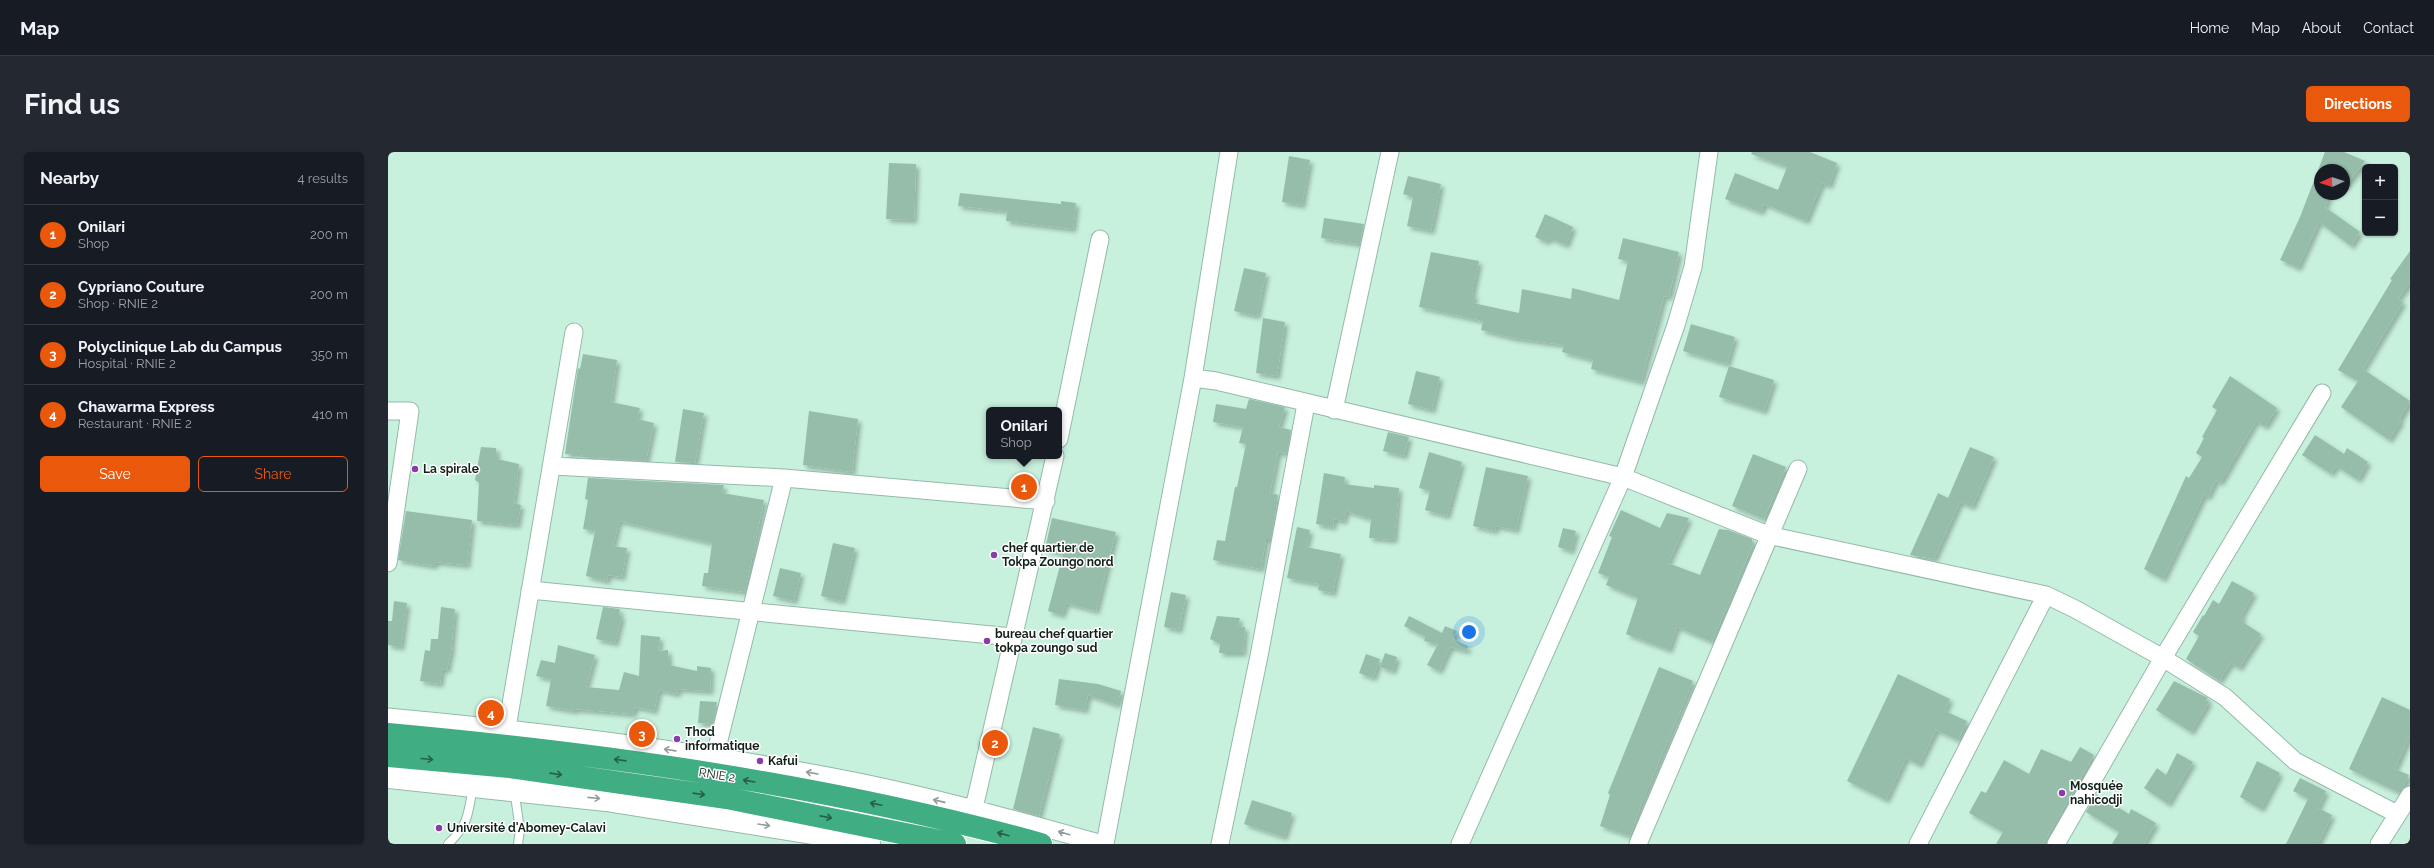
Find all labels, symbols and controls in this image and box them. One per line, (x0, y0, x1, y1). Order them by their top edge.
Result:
text: Map (20, 17, 59, 39)
text: Home (2190, 20, 2229, 36)
text: Map (2251, 20, 2280, 36)
text: About (2302, 20, 2341, 36)
text: Contact (2363, 20, 2414, 36)
button: Directions (2306, 86, 2410, 122)
text: Find us (24, 88, 120, 121)
north arrow (2314, 164, 2350, 200)
map controls (2362, 164, 2398, 236)
button: + (2362, 164, 2398, 200)
text: Nearby (40, 168, 99, 188)
text: 4 results (297, 171, 348, 186)
button: − (2362, 200, 2398, 236)
text: Onilari (78, 218, 125, 236)
text: 1 (50, 227, 56, 242)
text: 200 m (310, 227, 348, 242)
text: Shop (78, 236, 109, 251)
text: Cypriano Couture (78, 278, 204, 296)
text: 2 (49, 287, 57, 302)
text: 200 m (310, 287, 348, 302)
text: Shop · RNIE 2 (78, 296, 158, 311)
text: Polyclinique Lab du Campus (78, 338, 282, 356)
text: 3 (49, 347, 57, 362)
text: 350 m (311, 347, 348, 362)
text: Hospital · RNIE 2 (78, 356, 176, 371)
text: Chawarma Express (78, 398, 215, 416)
text: 4 (49, 407, 57, 422)
text: 410 m (312, 407, 348, 422)
popup (986, 407, 1062, 459)
text: Restaurant · RNIE 2 (78, 416, 192, 431)
text: Onilari (1000, 417, 1048, 435)
text: Shop (1000, 435, 1032, 450)
button: Save (40, 456, 190, 492)
button: Share (198, 456, 348, 492)
place label: La spirale (423, 462, 479, 476)
marker: La spirale (410, 464, 420, 474)
pin: 1 (1011, 472, 1037, 502)
place label: chef quartier de Tokpa Zoungo nord (1002, 541, 1114, 569)
marker: chef quartier de Tokpa Zoungo nord (989, 550, 999, 560)
your location (1459, 622, 1479, 642)
place label: bureau chef quartier tokpa zoungo sud (995, 627, 1114, 655)
marker: bureau chef quartier tokpa zoungo sud (982, 636, 992, 646)
pin: 4 (478, 698, 504, 728)
pin: 3 (629, 719, 655, 749)
place label: Thod informatique (685, 725, 759, 753)
pin: 2 (982, 728, 1008, 758)
marker: Thod informatique (672, 734, 682, 744)
one-way arrow (664, 746, 677, 753)
place label: Kafui (768, 754, 798, 768)
one-way arrow (420, 756, 433, 763)
one-way arrow (614, 756, 627, 764)
marker: Kafui (755, 756, 765, 766)
street label: RNIE 2 (698, 765, 736, 785)
one-way arrow (806, 769, 819, 777)
one-way arrow (549, 770, 562, 778)
one-way arrow (742, 776, 755, 784)
place label: Mosquée nahicodji (2070, 779, 2123, 807)
marker: Mosquée nahicodji (2057, 788, 2067, 798)
one-way arrow (692, 790, 705, 798)
one-way arrow (587, 795, 600, 802)
one-way arrow (933, 796, 946, 804)
one-way arrow (870, 800, 883, 808)
one-way arrow (820, 813, 833, 821)
place label: Université d'Abomey-Calavi (447, 821, 606, 835)
one-way arrow (757, 821, 770, 829)
marker: Université d'Abomey-Calavi (434, 823, 444, 833)
one-way arrow (997, 829, 1010, 837)
one-way arrow (1058, 829, 1071, 836)

